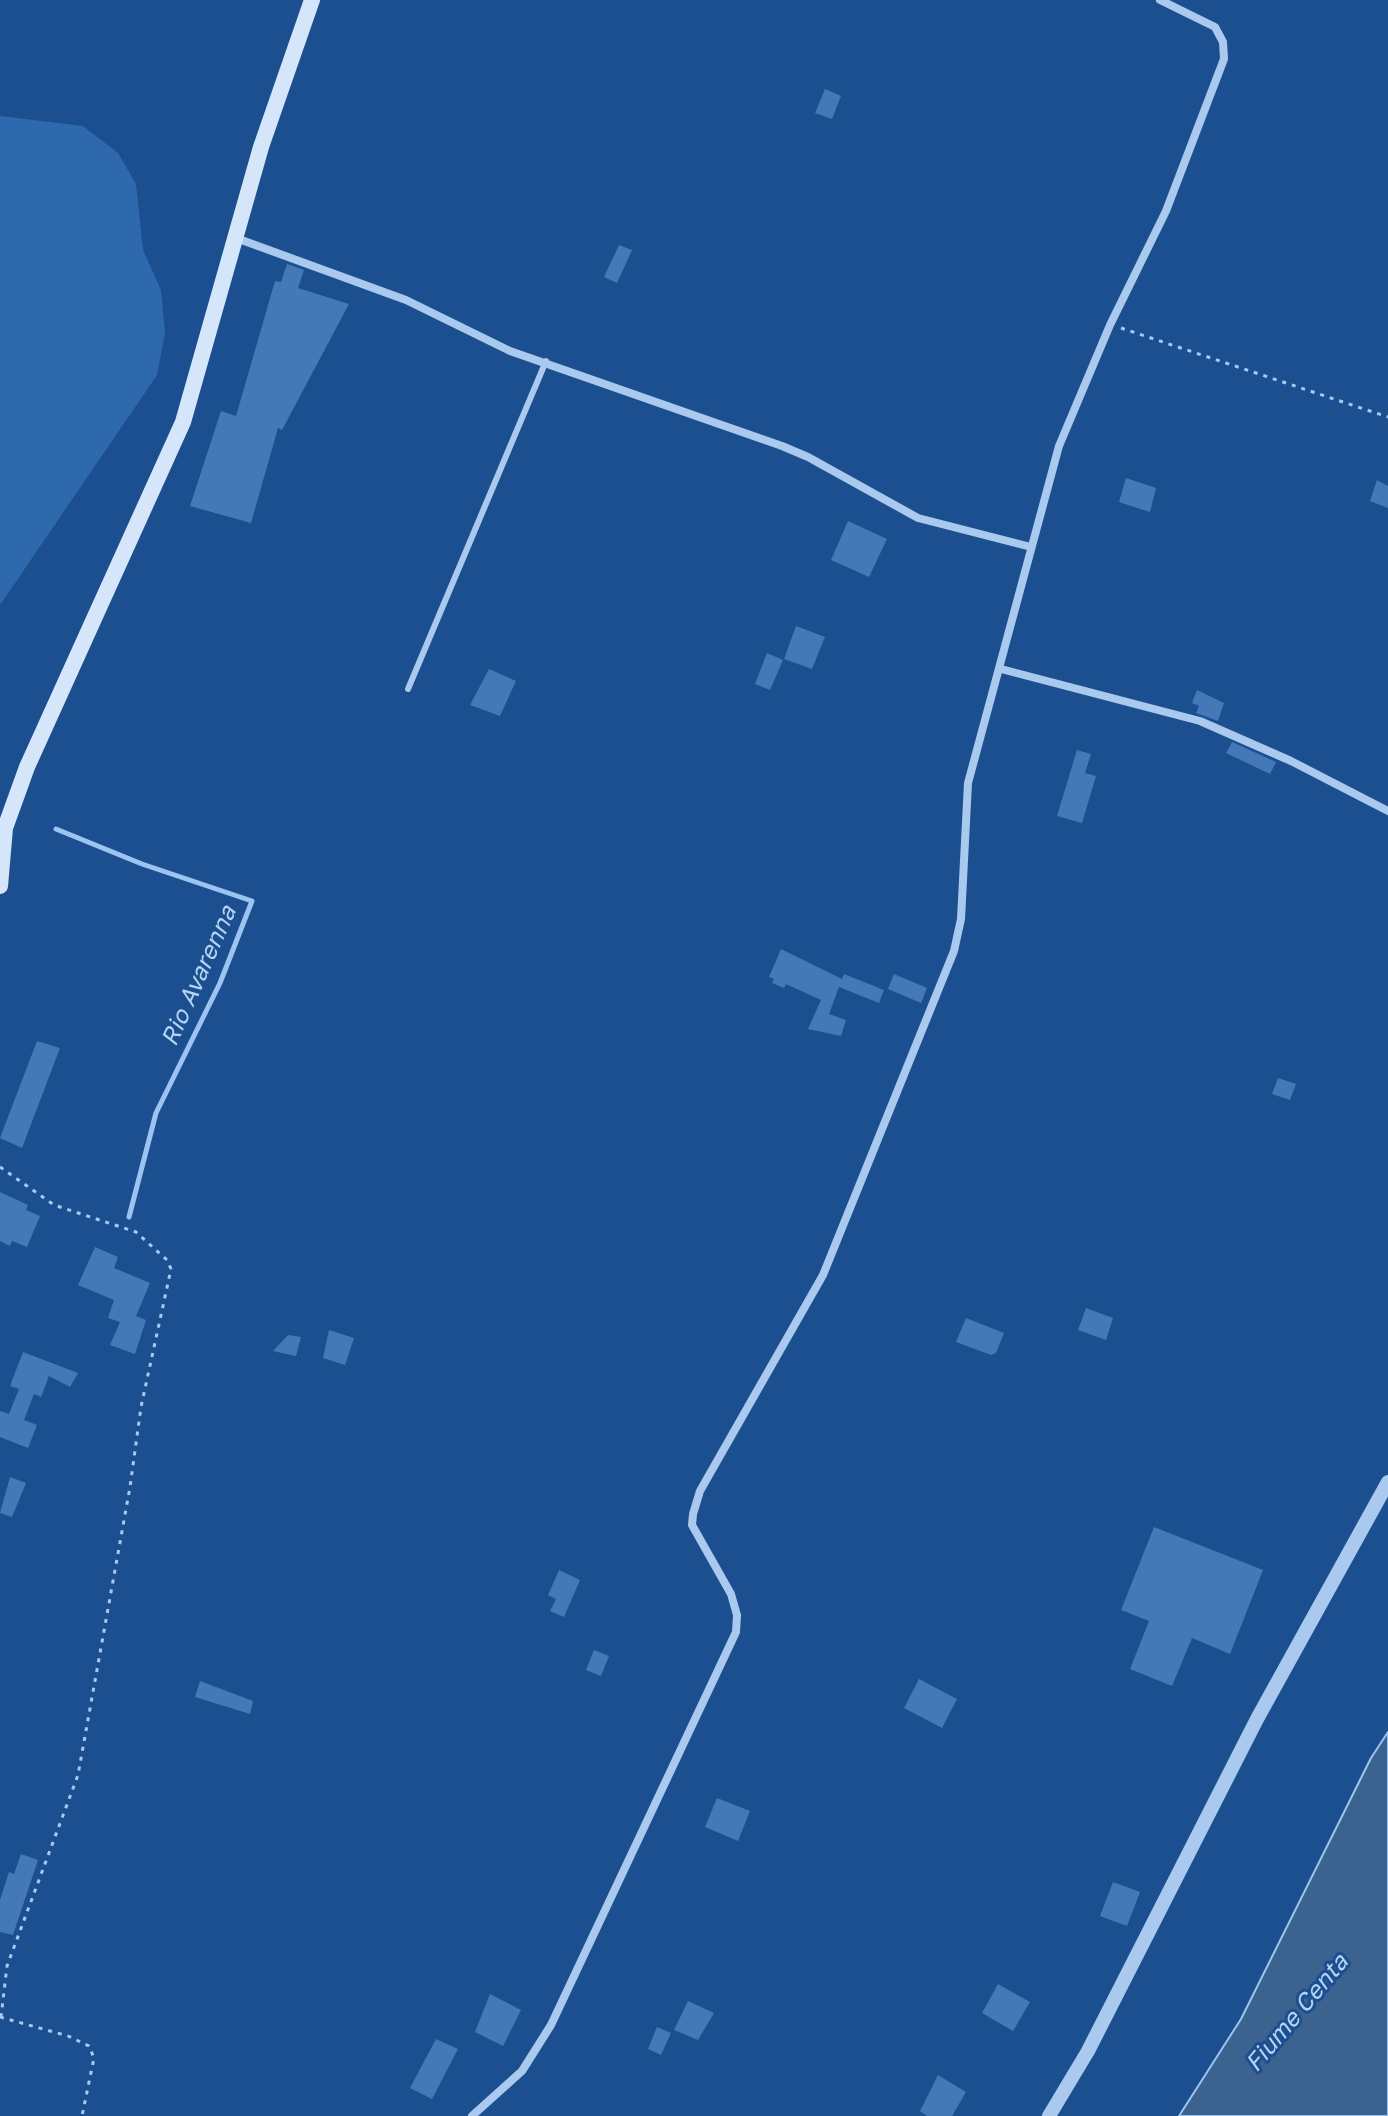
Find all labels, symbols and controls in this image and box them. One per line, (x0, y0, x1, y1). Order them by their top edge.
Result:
water label: Rio Avarenna (155, 902, 243, 1050)
water label: Fiume Centa (1240, 1948, 1354, 2078)

